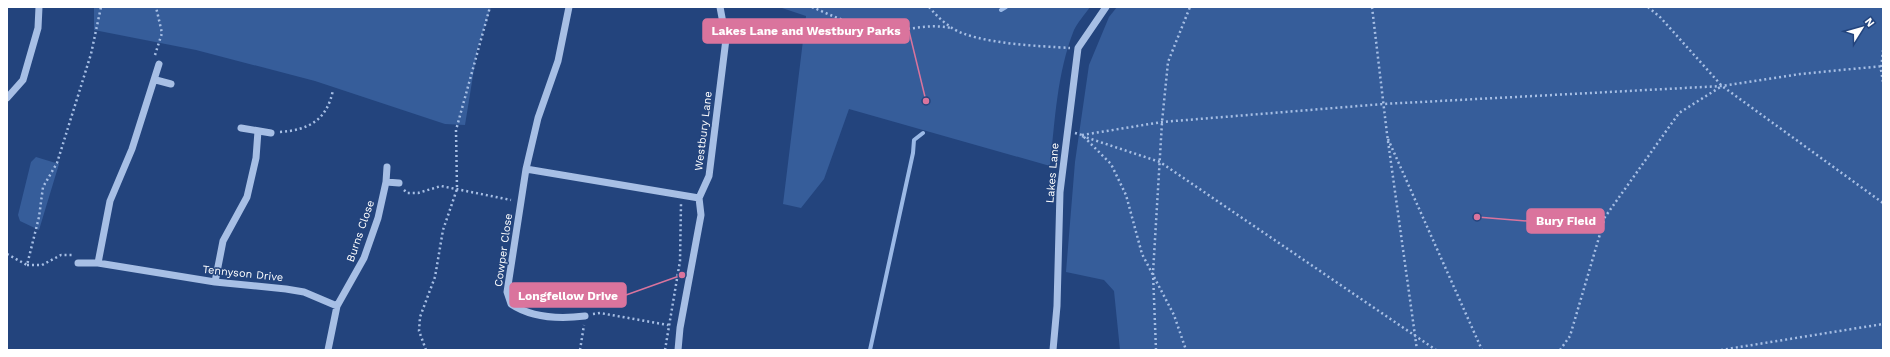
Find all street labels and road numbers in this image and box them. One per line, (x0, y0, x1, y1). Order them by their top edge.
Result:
street label: Westbury Lane (692, 90, 715, 172)
street label: Lakes Lane (1043, 142, 1062, 204)
street label: Burns Close (344, 199, 377, 264)
street label: Cowper Close (492, 212, 515, 288)
street label: Tennyson Drive (202, 263, 284, 284)

